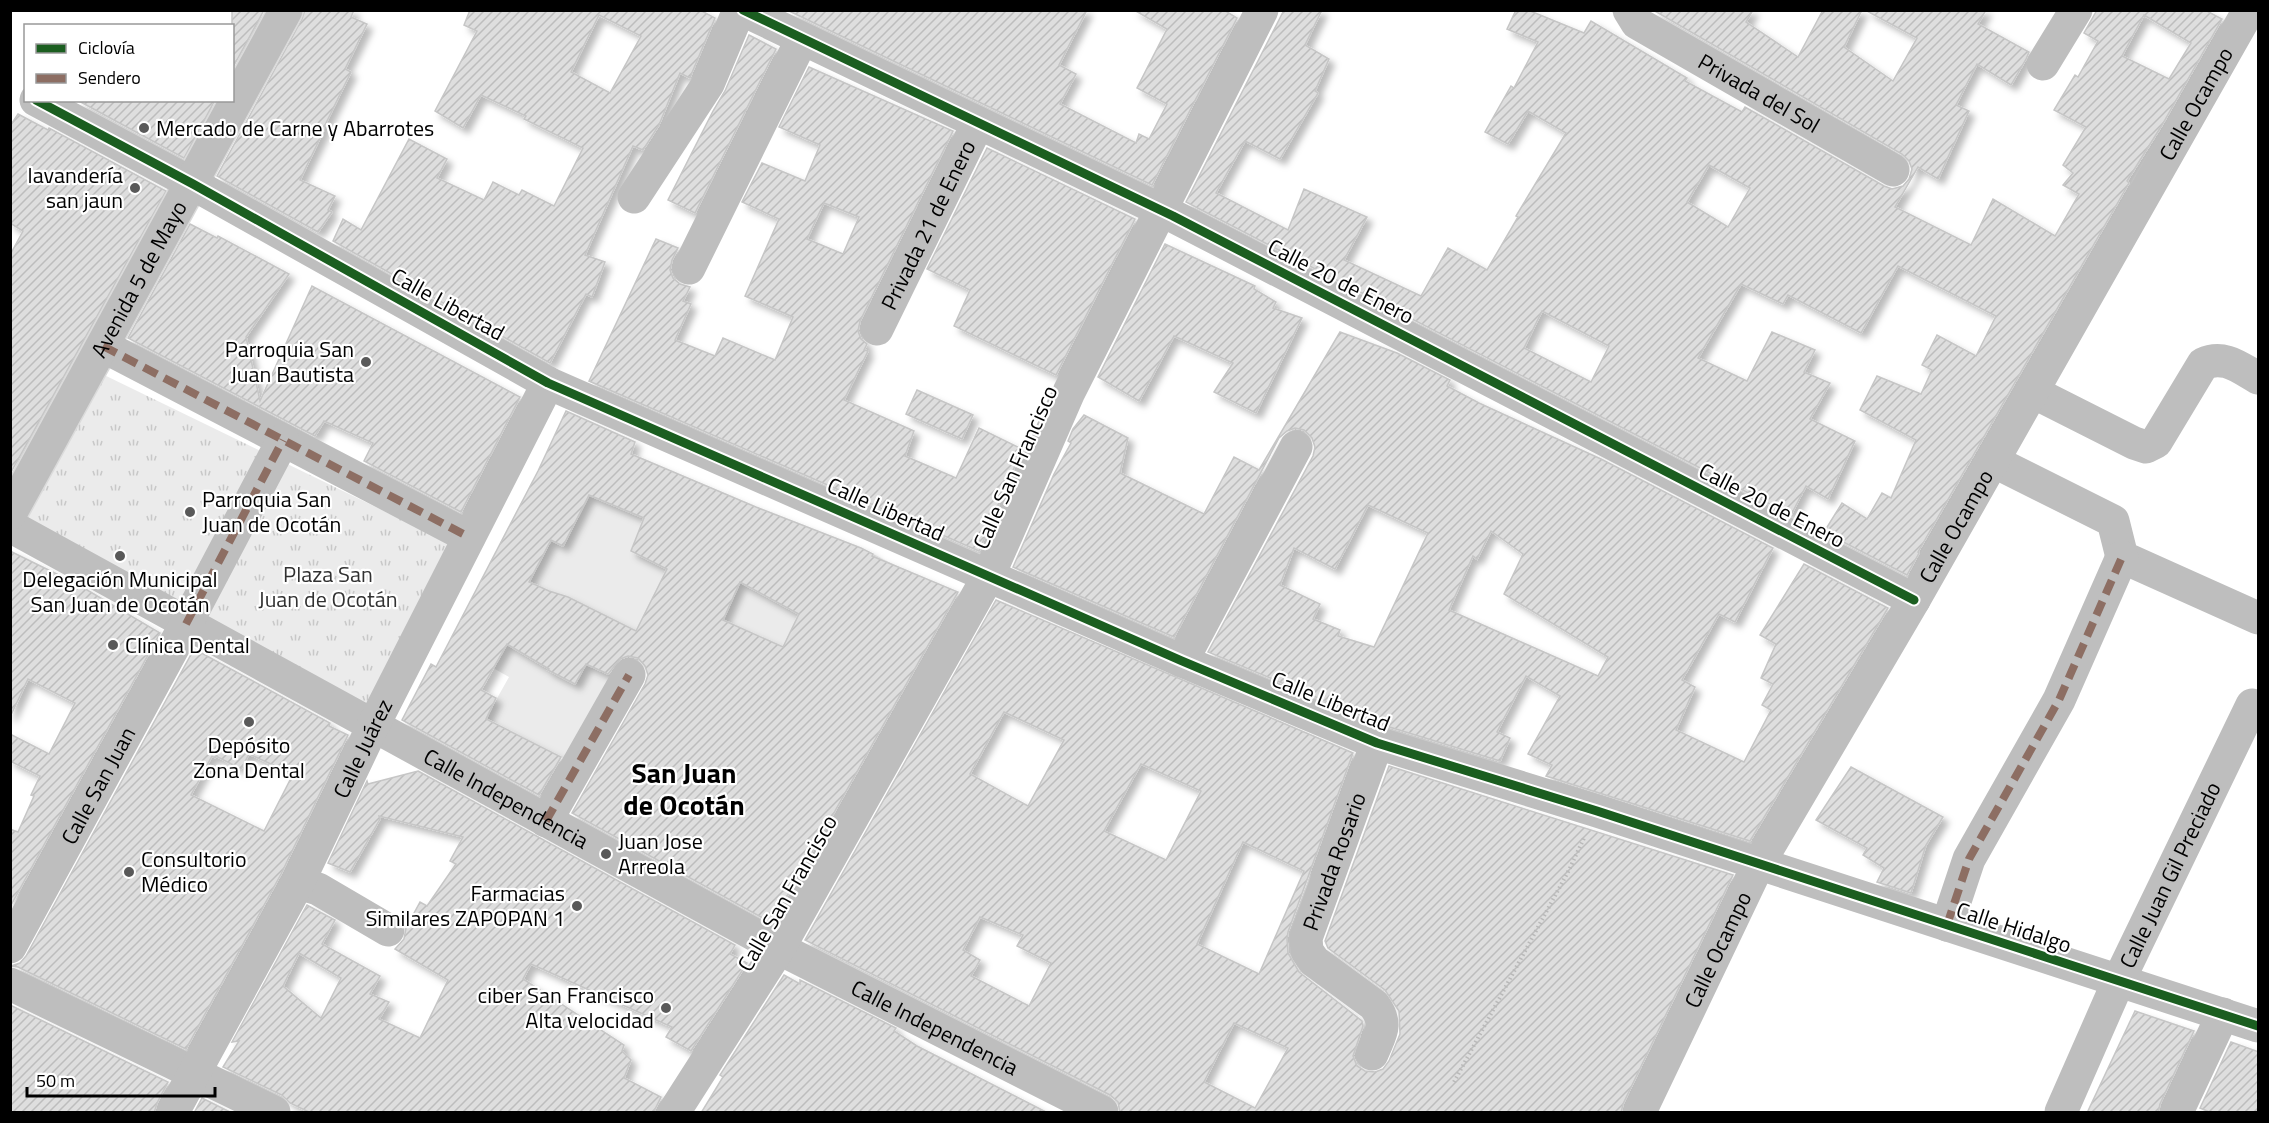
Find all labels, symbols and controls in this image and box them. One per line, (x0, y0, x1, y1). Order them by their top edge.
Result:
legend (24, 24, 234, 102)
text: Ciclovía (78, 34, 135, 61)
street label: Calle Ocampo (2150, 41, 2242, 167)
street label: Privada del Sol (1692, 45, 1826, 142)
text: Sendero (78, 64, 141, 91)
place label: Mercado de Carne y Abarrotes (156, 111, 434, 145)
marker: Mercado de Carne y Abarrotes (137, 121, 151, 135)
street label: Privada 21 de Enero (872, 134, 984, 316)
place label: lavandería san jaun (28, 158, 123, 217)
marker: lavandería san jaun (128, 181, 142, 195)
street label: Avenida 5 de Mayo (82, 194, 196, 364)
street label: Calle 20 de Enero (1262, 229, 1420, 333)
street label: Calle Libertad (385, 259, 511, 349)
place label: Parroquia San Juan Bautista (225, 332, 354, 391)
marker: Parroquia San Juan Bautista (359, 355, 373, 369)
street label: Calle San Francisco (964, 380, 1066, 554)
street label: Calle 20 de Enero (1693, 453, 1851, 557)
street label: Calle Ocampo (1910, 463, 2002, 589)
street label: Calle Libertad (822, 468, 950, 550)
place label: Parroquia San Juan de Ocotán (202, 482, 341, 541)
marker: Parroquia San Juan de Ocotán (183, 505, 197, 519)
marker: Delegación Municipal San Juan de Ocotán (113, 549, 127, 563)
park label: Plaza San Juan de Ocotán (258, 557, 398, 616)
place label: Delegación Municipal San Juan de Ocotán (22, 562, 218, 621)
place label: Clínica Dental (125, 628, 250, 662)
marker: Clínica Dental (106, 638, 120, 652)
street label: Calle Libertad (1267, 662, 1395, 740)
street label: Calle Juárez (324, 693, 401, 804)
marker: Depósito Zona Dental (242, 715, 256, 729)
street label: Calle San Juan (52, 720, 144, 851)
place label: Depósito Zona Dental (193, 728, 305, 787)
street label: Calle Independencia (417, 739, 595, 857)
district label: San Juan de Ocotán (623, 751, 745, 826)
street label: Calle Juan Gil Preciado (2110, 776, 2229, 974)
street label: Privada Rosario (1293, 788, 1375, 935)
street label: Calle San Francisco (728, 808, 846, 978)
place label: Juan Jose Arreola (618, 824, 703, 883)
place label: Consultorio Médico (141, 842, 247, 901)
marker: Juan Jose Arreola (599, 847, 613, 861)
marker: Consultorio Médico (122, 865, 136, 879)
place label: Farmacias Similares ZAPOPAN 1 (365, 876, 565, 935)
street label: Calle Ocampo (1675, 885, 1760, 1014)
street label: Calle Hidalgo (1952, 892, 2076, 962)
marker: Farmacias Similares ZAPOPAN 1 (570, 899, 584, 913)
street label: Calle Independencia (845, 971, 1024, 1084)
place label: ciber San Francisco Alta velocidad (478, 978, 654, 1037)
marker: ciber San Francisco Alta velocidad (659, 1001, 673, 1015)
scale bar (27, 1060, 214, 1098)
text: 50 m (36, 1067, 75, 1094)

